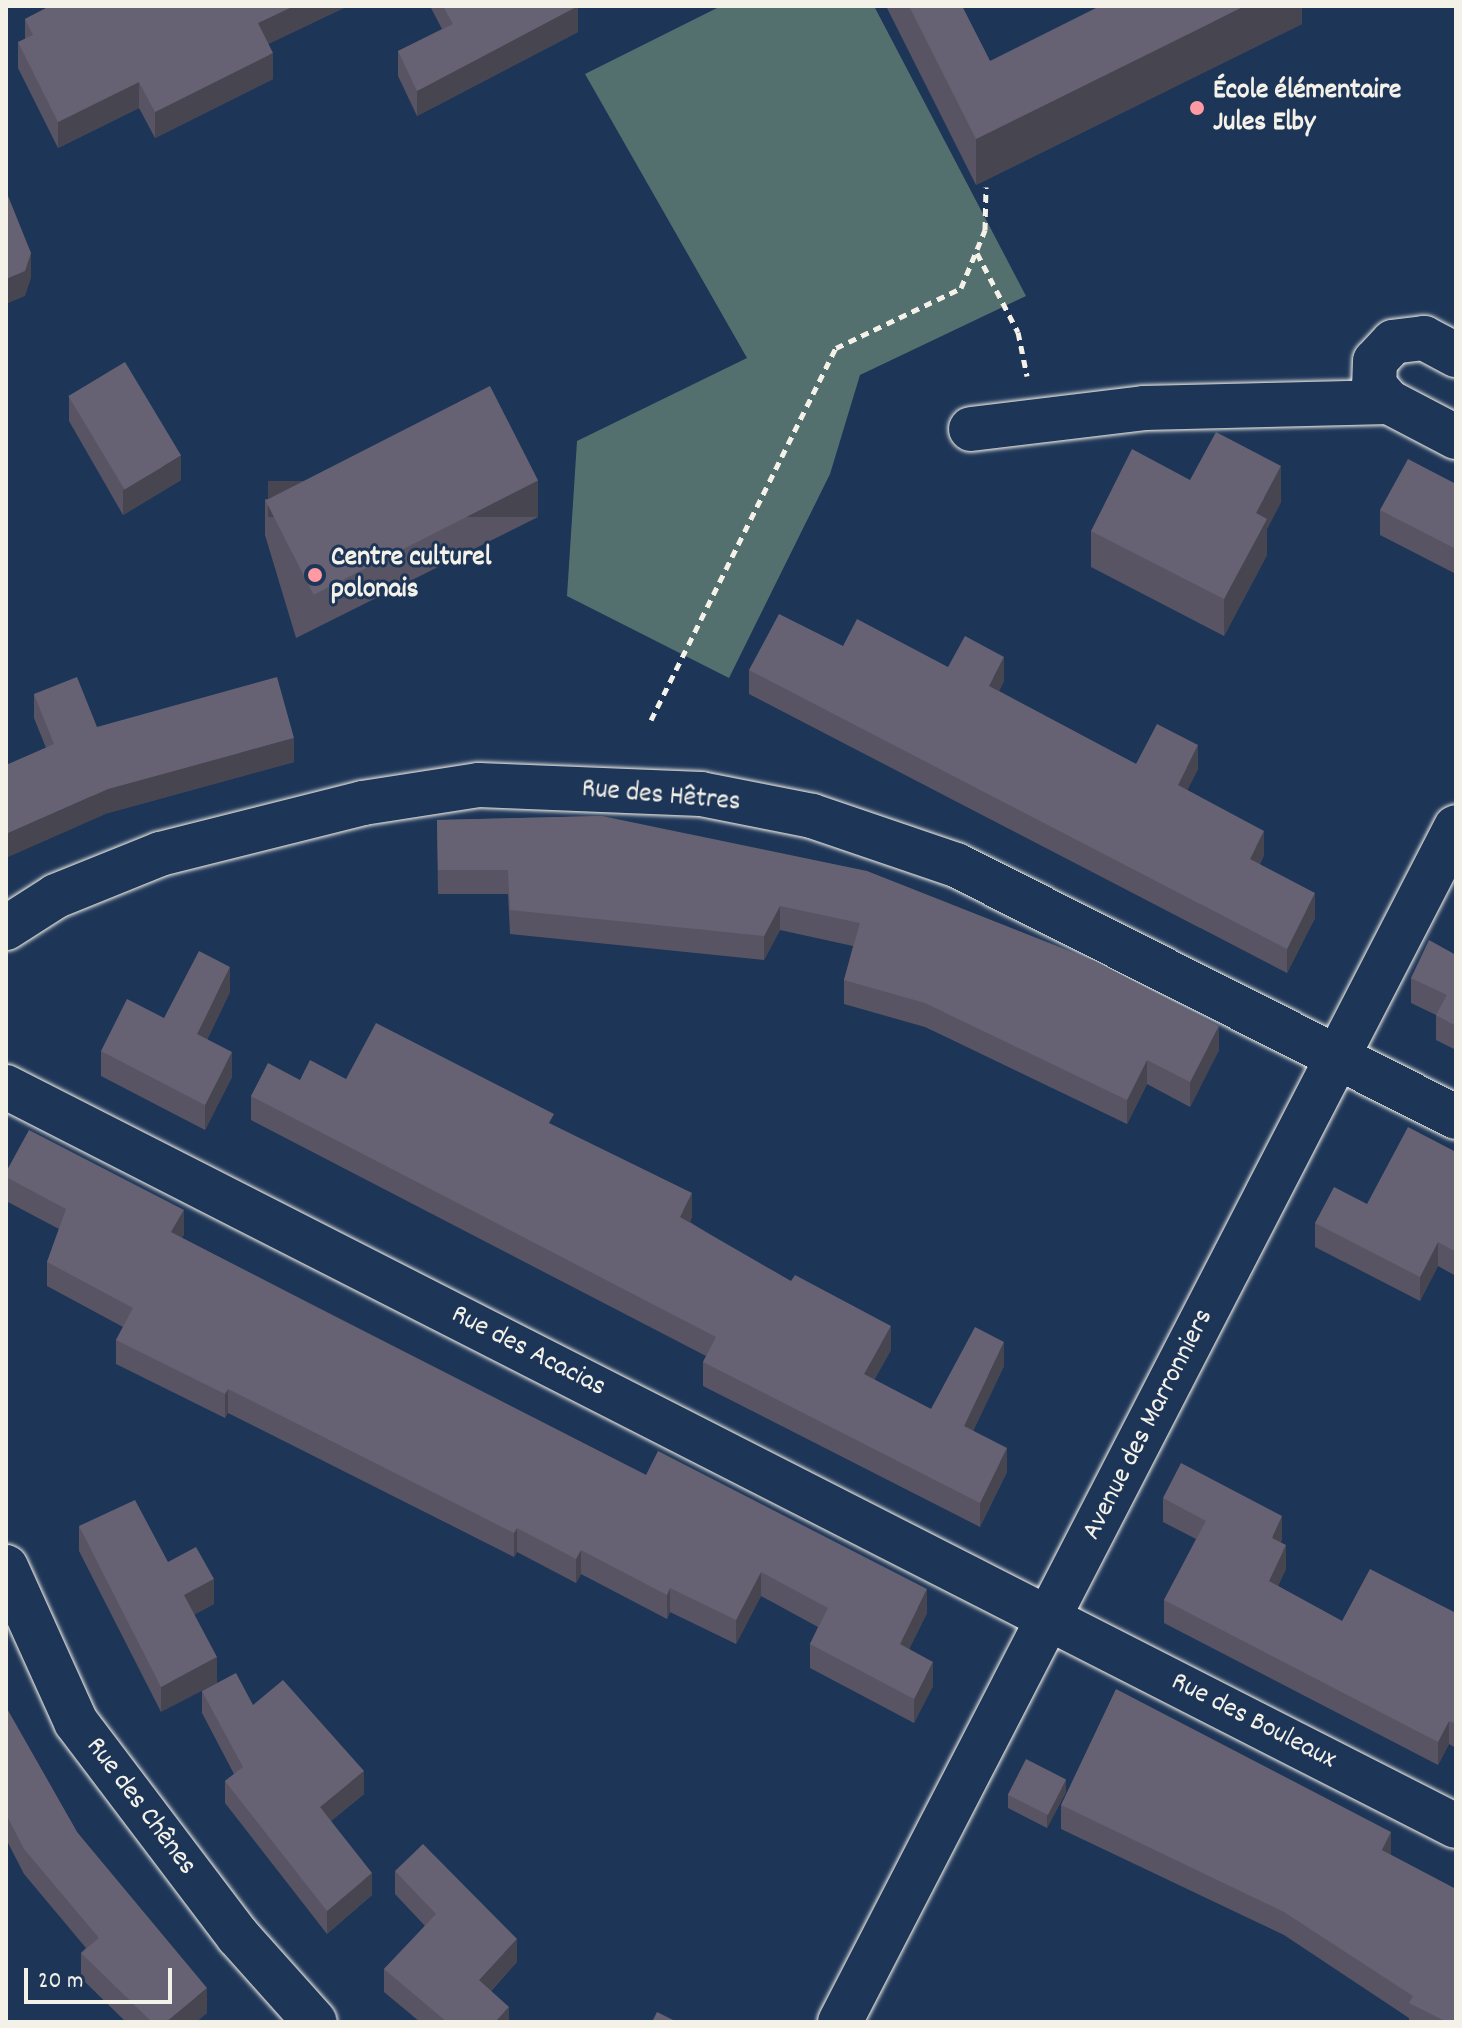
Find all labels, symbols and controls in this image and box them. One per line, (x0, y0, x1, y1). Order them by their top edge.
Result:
place label: École élémentaire Jules Elby (1213, 75, 1401, 141)
marker: École élémentaire Jules Elby (1188, 99, 1206, 117)
place label: Centre culturel polonais (331, 542, 491, 608)
marker: Centre culturel polonais (306, 566, 324, 584)
street label: Rue des Hêtres (580, 773, 742, 821)
street label: Rue des Acacias (445, 1299, 611, 1405)
street label: Avenue des Marronniers (1076, 1304, 1222, 1546)
street label: Rue des Bouleaux (1165, 1666, 1341, 1778)
street label: Rue des Chênes (77, 1731, 203, 1883)
scale bar (28, 1952, 176, 2002)
text: 20 m (38, 1965, 84, 1999)

